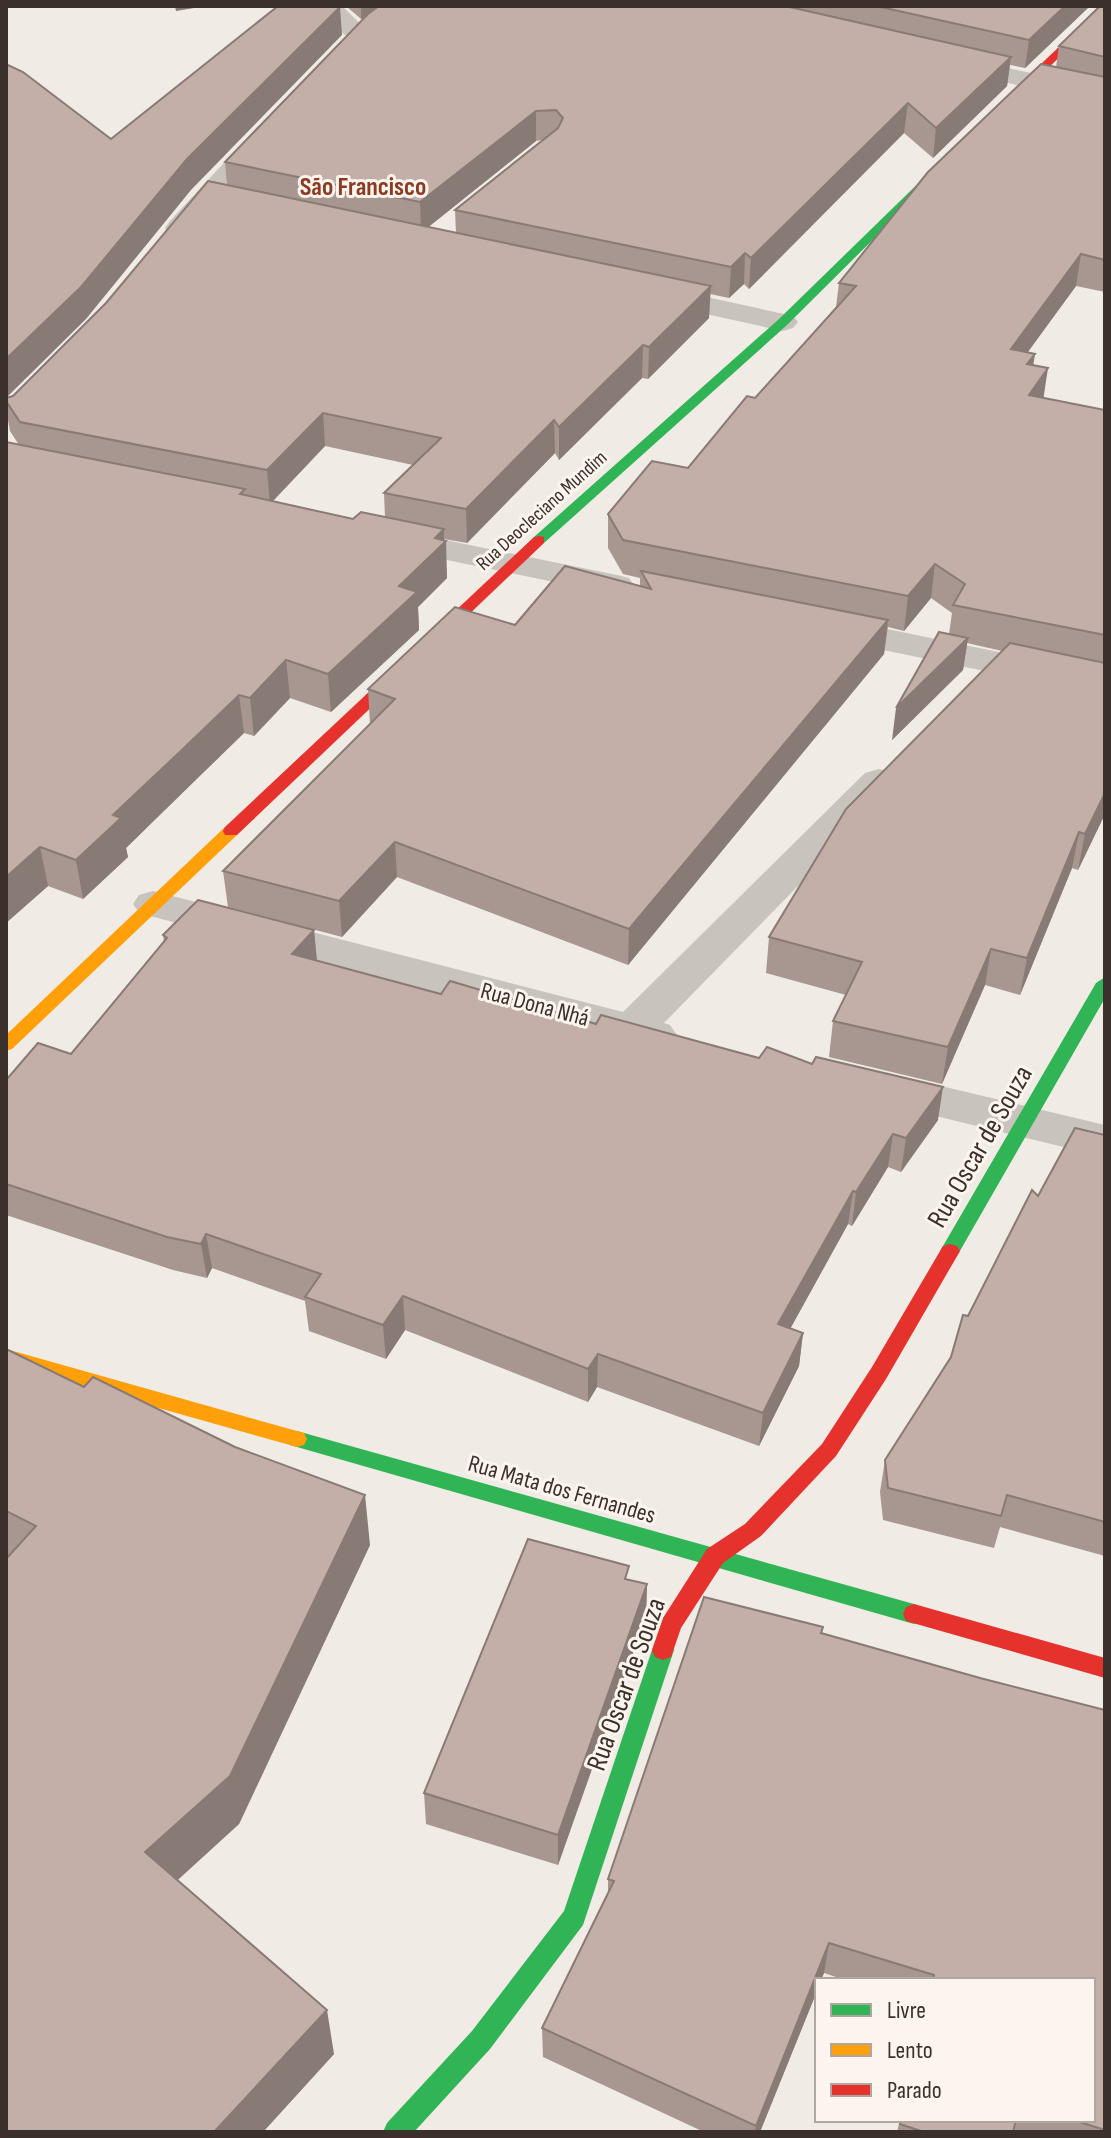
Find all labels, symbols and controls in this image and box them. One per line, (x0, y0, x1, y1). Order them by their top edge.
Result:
district label: São Francisco (300, 172, 426, 203)
street label: Rua Deocleciano Mundim (471, 446, 612, 576)
street label: Rua Dona Nhá (477, 976, 592, 1033)
street label: Rua Oscar de Souza (921, 1060, 1040, 1234)
street label: Rua Mata dos Fernandes (465, 1449, 659, 1530)
street label: Rua Oscar de Souza (580, 1594, 673, 1775)
legend (815, 1978, 1095, 2122)
text: Livre (887, 1996, 926, 2025)
text: Lento (887, 2036, 933, 2065)
text: Parado (887, 2076, 942, 2105)

